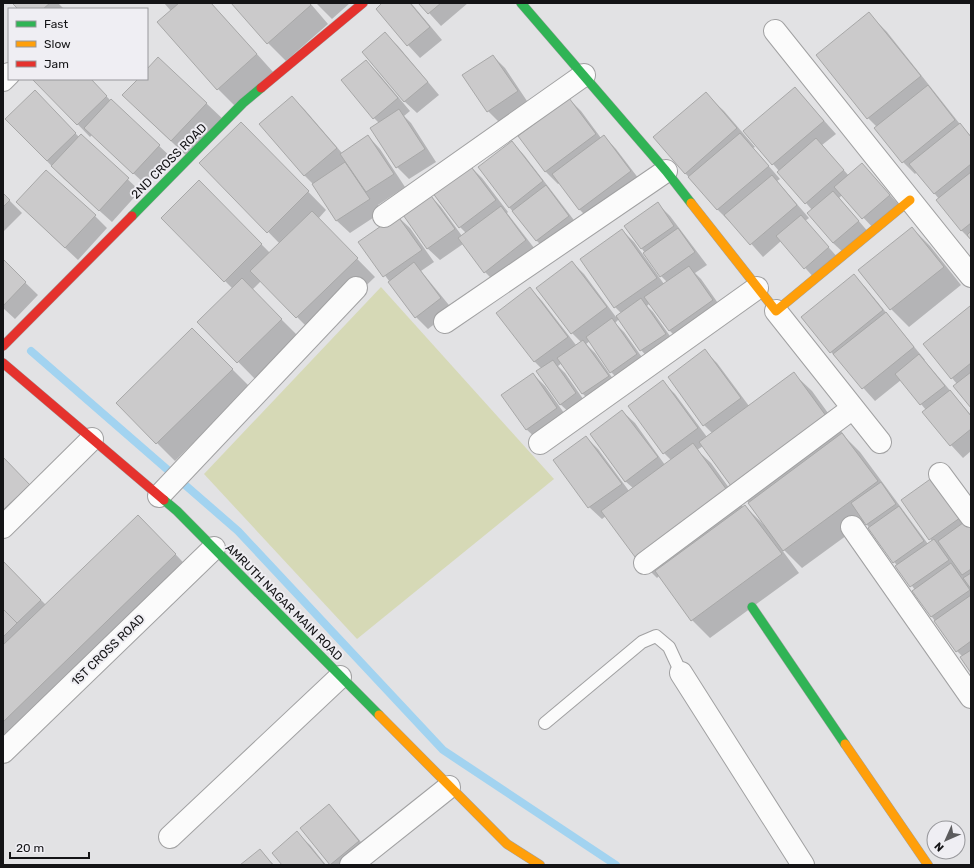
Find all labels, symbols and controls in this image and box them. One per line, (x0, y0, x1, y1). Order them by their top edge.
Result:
legend (8, 8, 148, 80)
text: Fast (44, 17, 68, 31)
text: Slow (44, 37, 71, 51)
text: Jam (44, 57, 69, 71)
street label: 2ND CROSS ROAD (128, 120, 210, 202)
street label: AMRUTH NAGAR MAIN ROAD (223, 541, 345, 663)
street label: 1ST CROSS ROAD (69, 612, 147, 688)
north arrow (926, 820, 966, 860)
scale bar (10, 834, 89, 860)
text: N (932, 839, 947, 854)
text: 20 m (16, 841, 44, 855)

